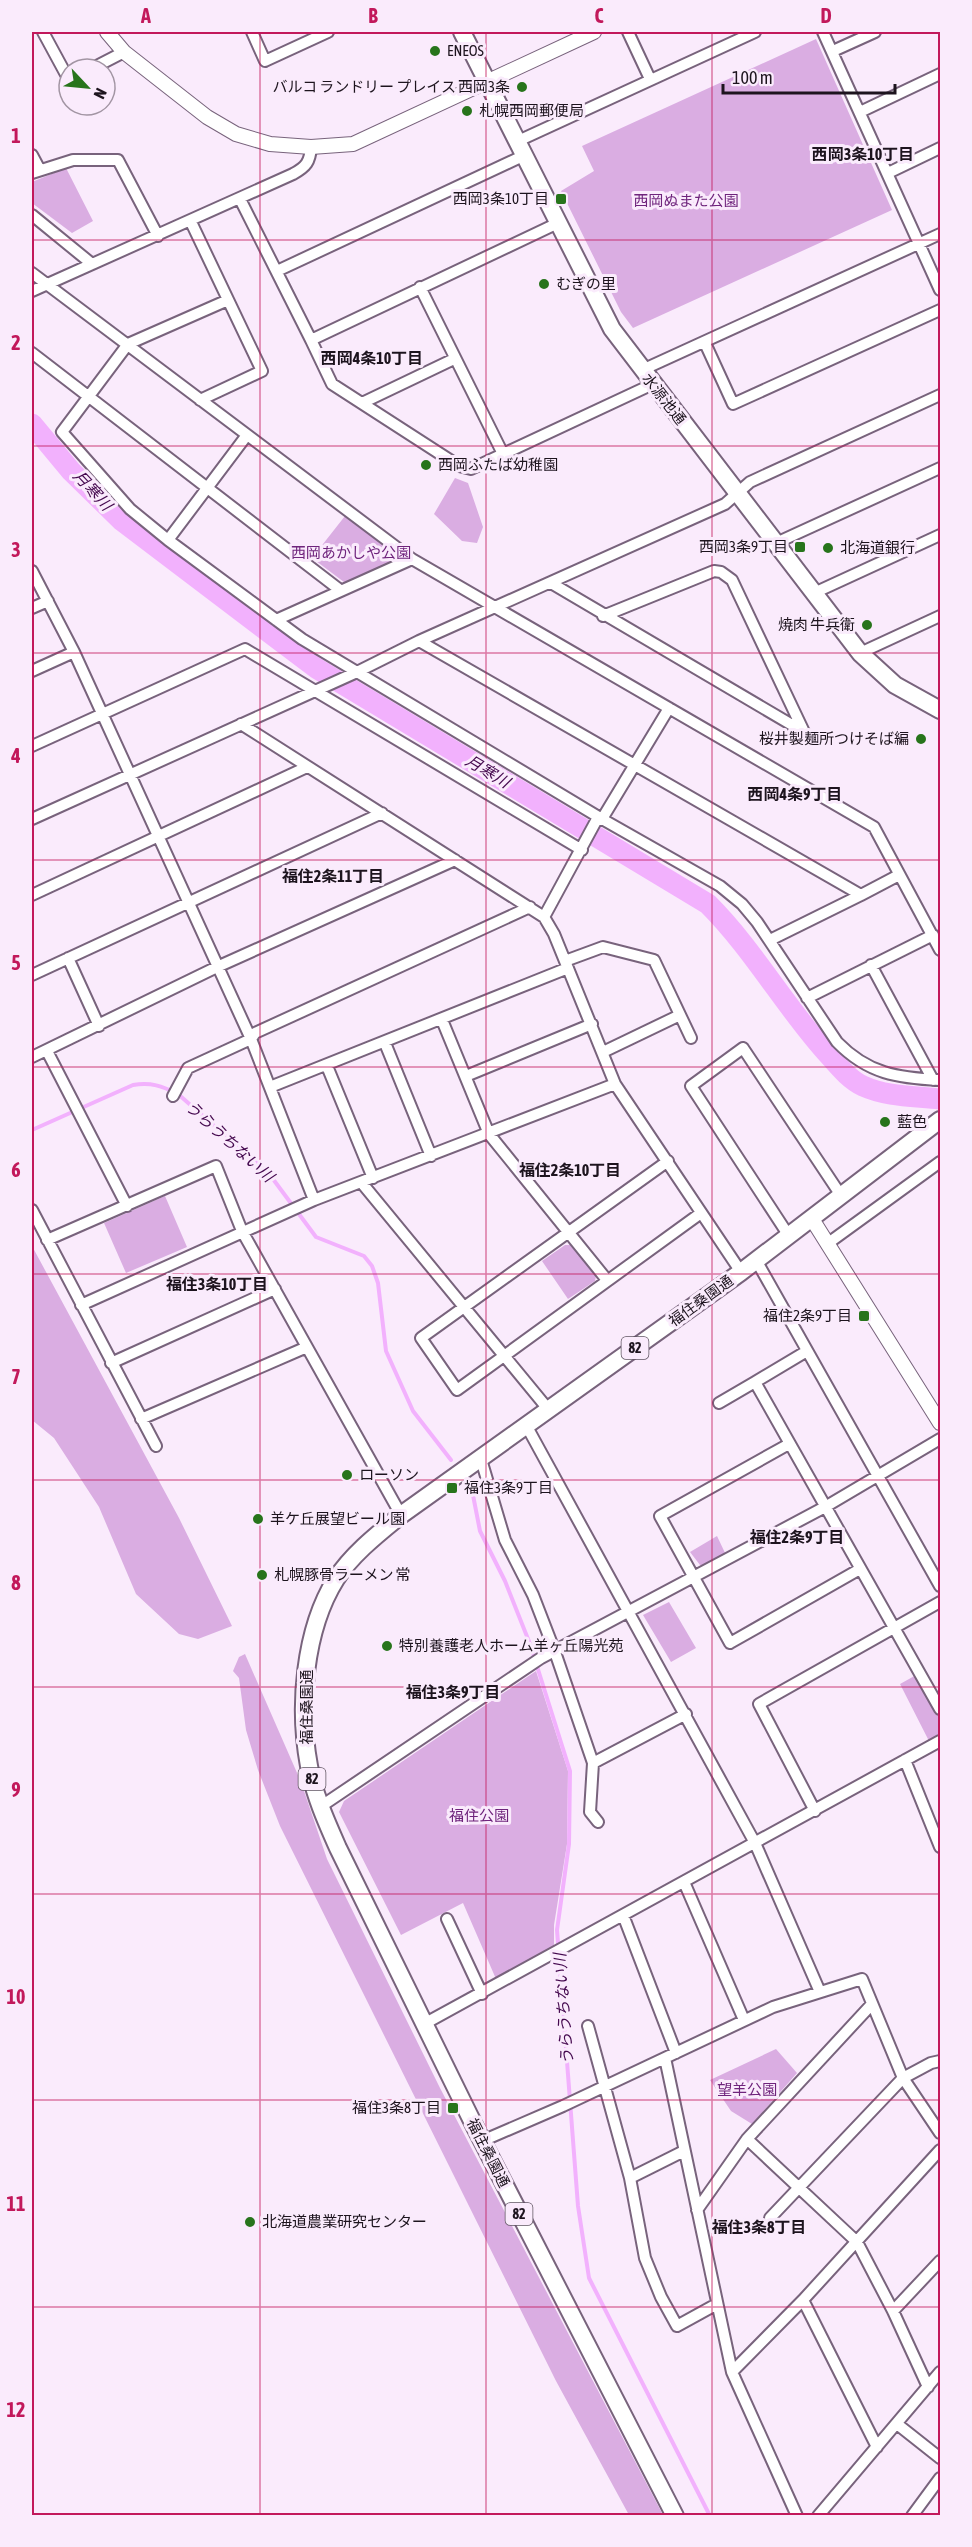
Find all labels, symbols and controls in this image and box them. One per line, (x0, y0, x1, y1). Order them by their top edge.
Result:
text: A (140, 4, 151, 27)
text: B (368, 4, 378, 27)
text: C (595, 4, 604, 27)
text: D (820, 4, 832, 27)
place label: ENEOS (447, 42, 484, 59)
marker: ENEOS (428, 44, 442, 58)
north arrow (57, 57, 117, 117)
scale bar (723, 57, 896, 95)
text: 100 m (732, 67, 773, 88)
place label: バルコ ランドリー プレイス 西岡3条 (273, 78, 510, 95)
marker: バルコ ランドリー プレイス 西岡3条 (515, 80, 529, 94)
text: N (90, 85, 111, 102)
place label: 札幌西岡郵便局 (479, 102, 584, 119)
marker: 札幌西岡郵便局 (460, 104, 474, 118)
text: 1 (11, 124, 21, 147)
district label: 西岡3条10丁目 (812, 145, 914, 163)
place label: 西岡3条10丁目 (453, 190, 549, 207)
marker: 西岡3条10丁目 (554, 192, 568, 206)
park label: 西岡ぬまた公園 (633, 192, 739, 209)
place label: むぎの里 (556, 275, 616, 292)
marker: むぎの里 (537, 277, 551, 291)
text: 2 (11, 331, 21, 354)
district label: 西岡4条10丁目 (321, 349, 423, 367)
street label: 水源池通 (639, 370, 690, 428)
place label: 西岡ふたば幼稚園 (438, 456, 558, 473)
marker: 西岡ふたば幼稚園 (419, 458, 433, 472)
water label: 月寒川 (70, 466, 117, 515)
text: 3 (11, 538, 21, 561)
place label: 西岡3条9丁目 (699, 538, 788, 555)
place label: 北海道銀行 (840, 539, 915, 556)
marker: 西岡3条9丁目 (793, 540, 807, 554)
marker: 北海道銀行 (821, 541, 835, 555)
park label: 西岡あかしや公園 (291, 544, 411, 561)
place label: 焼肉 牛兵衛 (778, 616, 855, 633)
marker: 焼肉 牛兵衛 (860, 618, 874, 632)
place label: 桜井製麺所つけそば編 (759, 730, 909, 747)
marker: 桜井製麺所つけそば編 (914, 732, 928, 746)
text: 4 (10, 744, 21, 767)
water label: 月寒川 (463, 751, 515, 792)
district label: 西岡4条9丁目 (747, 785, 843, 803)
district label: 福住2条11丁目 (282, 867, 384, 885)
text: 5 (11, 951, 21, 974)
water label: うらうちない川 (182, 1097, 279, 1186)
place label: 藍色 (897, 1113, 927, 1130)
marker: 藍色 (878, 1115, 892, 1129)
text: 6 (11, 1158, 21, 1181)
district label: 福住2条10丁目 (519, 1161, 621, 1179)
street label: 福住桑園通 (665, 1272, 736, 1330)
district label: 福住3条10丁目 (166, 1275, 268, 1293)
place label: 福住2条9丁目 (763, 1307, 852, 1324)
marker: 福住2条9丁目 (857, 1309, 871, 1323)
road number: 82 (622, 1337, 648, 1359)
text: 7 (11, 1365, 21, 1388)
place label: ローソン (359, 1466, 419, 1483)
marker: ローソン (340, 1468, 354, 1482)
place label: 福住3条9丁目 (464, 1479, 553, 1496)
marker: 福住3条9丁目 (445, 1481, 459, 1495)
place label: 羊ケ丘展望ビール園 (270, 1510, 405, 1527)
marker: 羊ケ丘展望ビール園 (251, 1512, 265, 1526)
district label: 福住2条9丁目 (749, 1528, 845, 1546)
place label: 札幌豚骨ラーメン 常 (274, 1566, 410, 1583)
marker: 札幌豚骨ラーメン 常 (255, 1568, 269, 1582)
text: 8 (11, 1571, 21, 1594)
place label: 特別養護老人ホーム羊ヶ丘陽光苑 (399, 1637, 624, 1654)
marker: 特別養護老人ホーム羊ヶ丘陽光苑 (380, 1639, 394, 1653)
street label: 福住桑園通 (298, 1669, 315, 1745)
district label: 福住3条9丁目 (405, 1683, 501, 1701)
road number: 82 (298, 1768, 326, 1790)
text: 9 (11, 1778, 21, 1801)
park label: 福住公園 (449, 1807, 509, 1824)
water label: うらうちない川 (550, 1951, 576, 2065)
text: 10 (7, 1985, 25, 2008)
park label: 望羊公園 (717, 2081, 777, 2098)
place label: 福住3条8丁目 (352, 2099, 441, 2116)
marker: 福住3条8丁目 (446, 2101, 460, 2115)
street label: 福住桑園通 (464, 2115, 513, 2190)
text: 11 (7, 2192, 25, 2215)
road number: 82 (506, 2203, 532, 2225)
place label: 北海道農業研究センター (262, 2213, 427, 2230)
marker: 北海道農業研究センター (243, 2215, 257, 2229)
district label: 福住3条8丁目 (711, 2218, 807, 2236)
text: 12 (7, 2398, 25, 2421)

